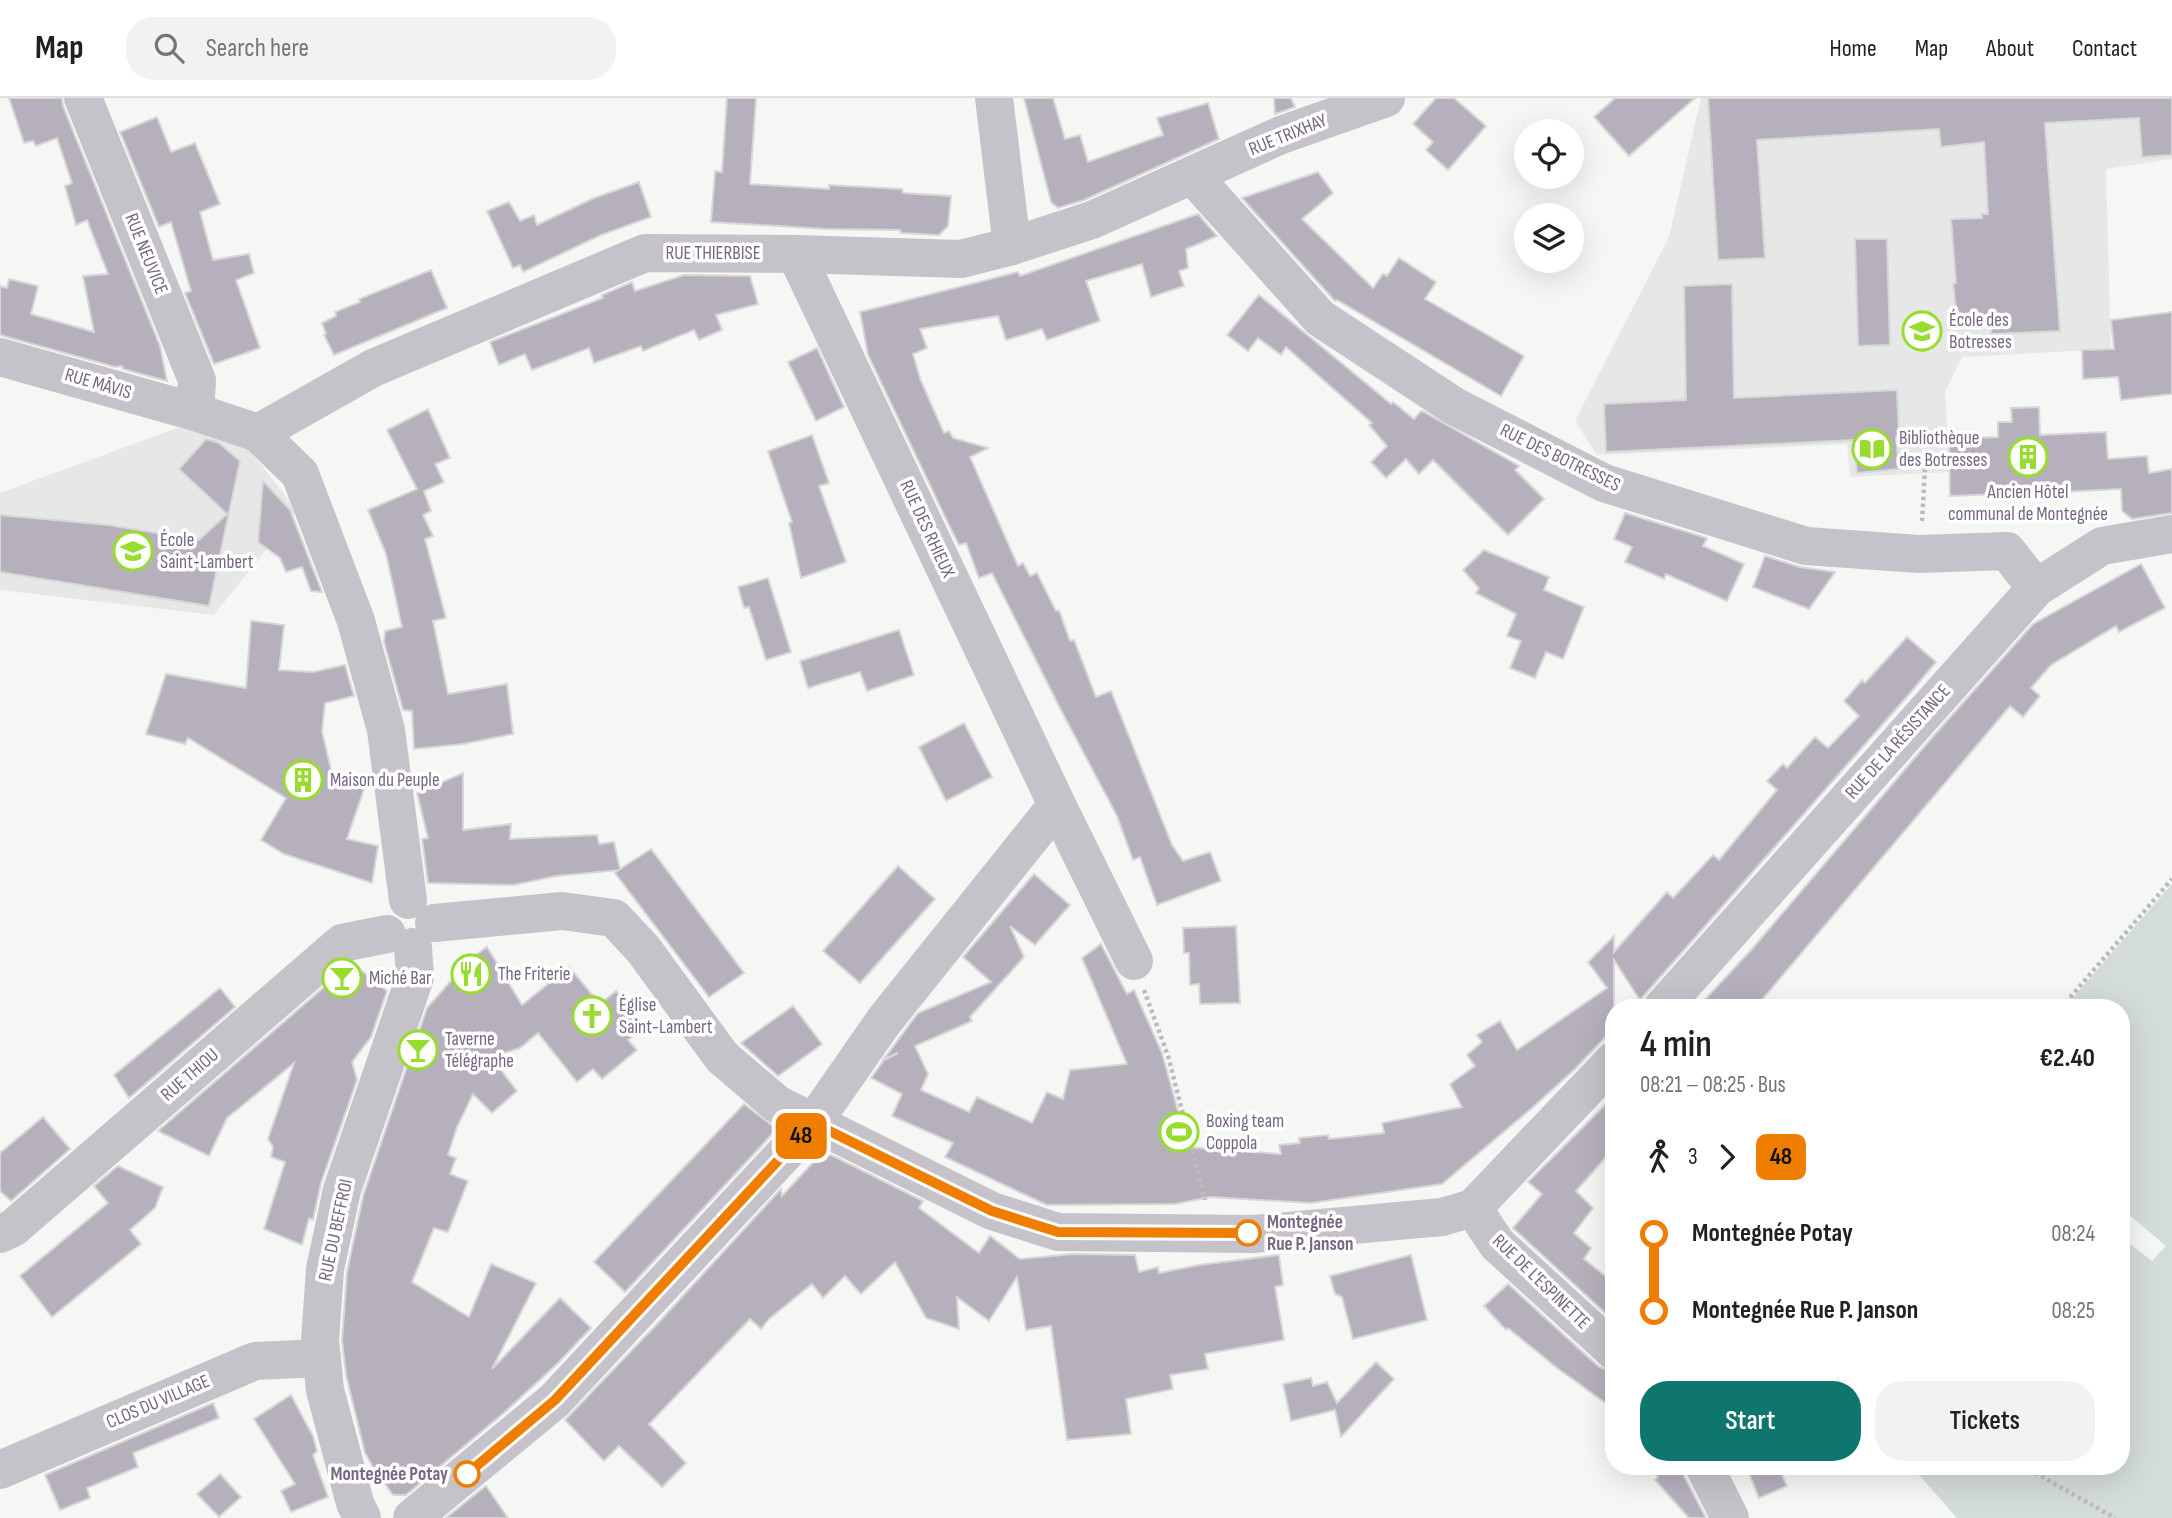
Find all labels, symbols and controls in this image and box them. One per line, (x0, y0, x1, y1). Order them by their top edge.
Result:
search box (126, 17, 616, 80)
text: Map (35, 28, 84, 68)
icon: search (150, 29, 188, 67)
text: Search here (206, 33, 309, 64)
text: Home (1829, 34, 1877, 63)
text: Map (1915, 34, 1948, 63)
text: About (1986, 34, 2034, 63)
text: Contact (2072, 34, 2137, 63)
street label: RUE TRIXHAY (1246, 109, 1330, 161)
map controls (1514, 119, 1584, 273)
button: locate (1514, 119, 1584, 189)
button: layers (1514, 203, 1584, 273)
street label: RUE NEUVICE (119, 210, 173, 298)
street label: RUE THIERBISE (666, 242, 760, 265)
place label: École des Botresses (1949, 309, 2012, 354)
school or university icon: École des Botresses (1901, 310, 1943, 352)
street label: RUE MÂVIS (62, 364, 134, 404)
street label: RUE DES BOTRESSES (1496, 419, 1624, 497)
place label: Bibliothèque des Botresses (1899, 427, 1987, 472)
library icon: Bibliothèque des Botresses (1851, 428, 1893, 470)
building icon: Ancien Hôtel communal de Montegnée (2007, 436, 2049, 478)
street label: RUE DES RHIEUX (894, 477, 960, 581)
place label: Ancien Hôtel communal de Montegnée (1948, 481, 2108, 526)
place label: École Saint-Lambert (160, 529, 254, 574)
school or university icon: École Saint-Lambert (112, 530, 154, 572)
street label: RUE DE LA RÉSISTANCE (1841, 680, 1955, 804)
building icon: Maison du Peuple (282, 759, 324, 801)
place label: Maison du Peuple (330, 769, 440, 792)
restaurant icon: The Friterie (450, 953, 492, 995)
bar icon: Miché Bar (321, 957, 363, 999)
place label: The Friterie (498, 963, 570, 986)
place label: Miché Bar (369, 967, 432, 990)
place label: Église Saint-Lambert (619, 994, 713, 1039)
church icon: Église Saint-Lambert (571, 995, 613, 1037)
text: 4 min (1640, 1022, 1712, 1067)
place label: Taverne Télégraphe (445, 1028, 514, 1073)
bar icon: Taverne Télégraphe (397, 1029, 439, 1071)
text: €2.40 (2039, 1043, 2095, 1074)
street label: RUE THIOU (156, 1044, 224, 1106)
text: 08:21 – 08:25 · Bus (1640, 1071, 1786, 1099)
place label: Boxing team Coppola (1206, 1110, 1284, 1155)
sports icon: Boxing team Coppola (1158, 1111, 1200, 1153)
line badge: 48 (770, 1113, 832, 1159)
text: 48 (790, 1121, 812, 1150)
icon: walk (1640, 1138, 1678, 1176)
icon: forward (1708, 1138, 1746, 1176)
text: 48 (1770, 1142, 1792, 1171)
text: 3 (1688, 1143, 1698, 1171)
street label: RUE DU BEFFROI (314, 1177, 358, 1283)
place label: Montegnée Rue P. Janson (1267, 1211, 1354, 1256)
text: Montegnée Potay (1692, 1218, 1853, 1249)
marker: Montegnée Rue P. Janson (1235, 1220, 1261, 1246)
text: 08:24 (2051, 1220, 2095, 1248)
street label: RUE DE L'ESPINETTE (1487, 1230, 1595, 1334)
text: Montegnée Rue P. Janson (1692, 1295, 1918, 1326)
text: 08:25 (2052, 1297, 2095, 1325)
street label: CLOS DU VILLAGE (103, 1370, 213, 1434)
button: Start (1640, 1381, 1861, 1461)
button: Tickets (1875, 1381, 2095, 1461)
marker: Montegnée Potay (454, 1461, 480, 1487)
place label: Montegnée Potay (331, 1463, 448, 1486)

